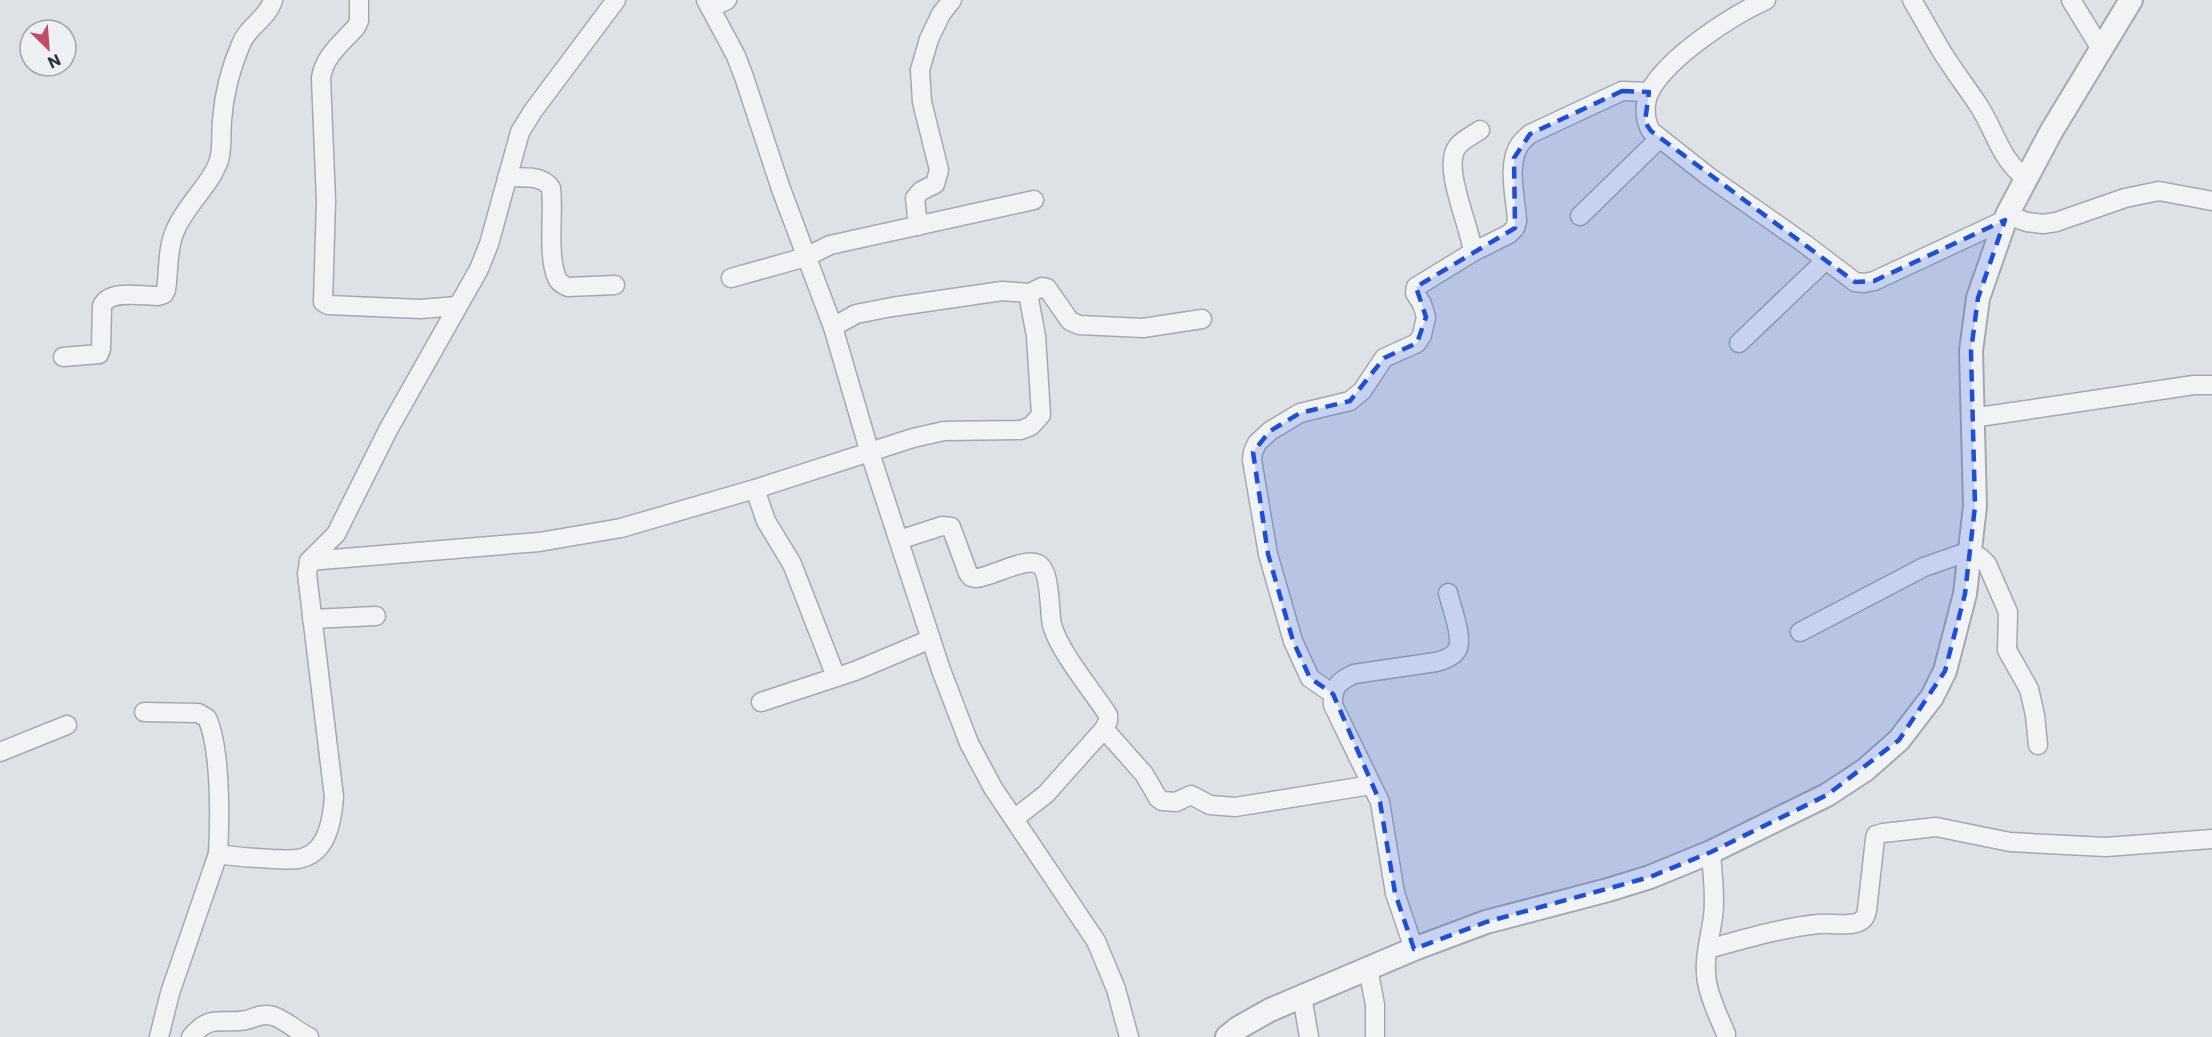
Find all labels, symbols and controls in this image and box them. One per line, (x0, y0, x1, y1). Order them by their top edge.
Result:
north arrow (18, 18, 78, 78)
text: N (45, 51, 64, 73)

